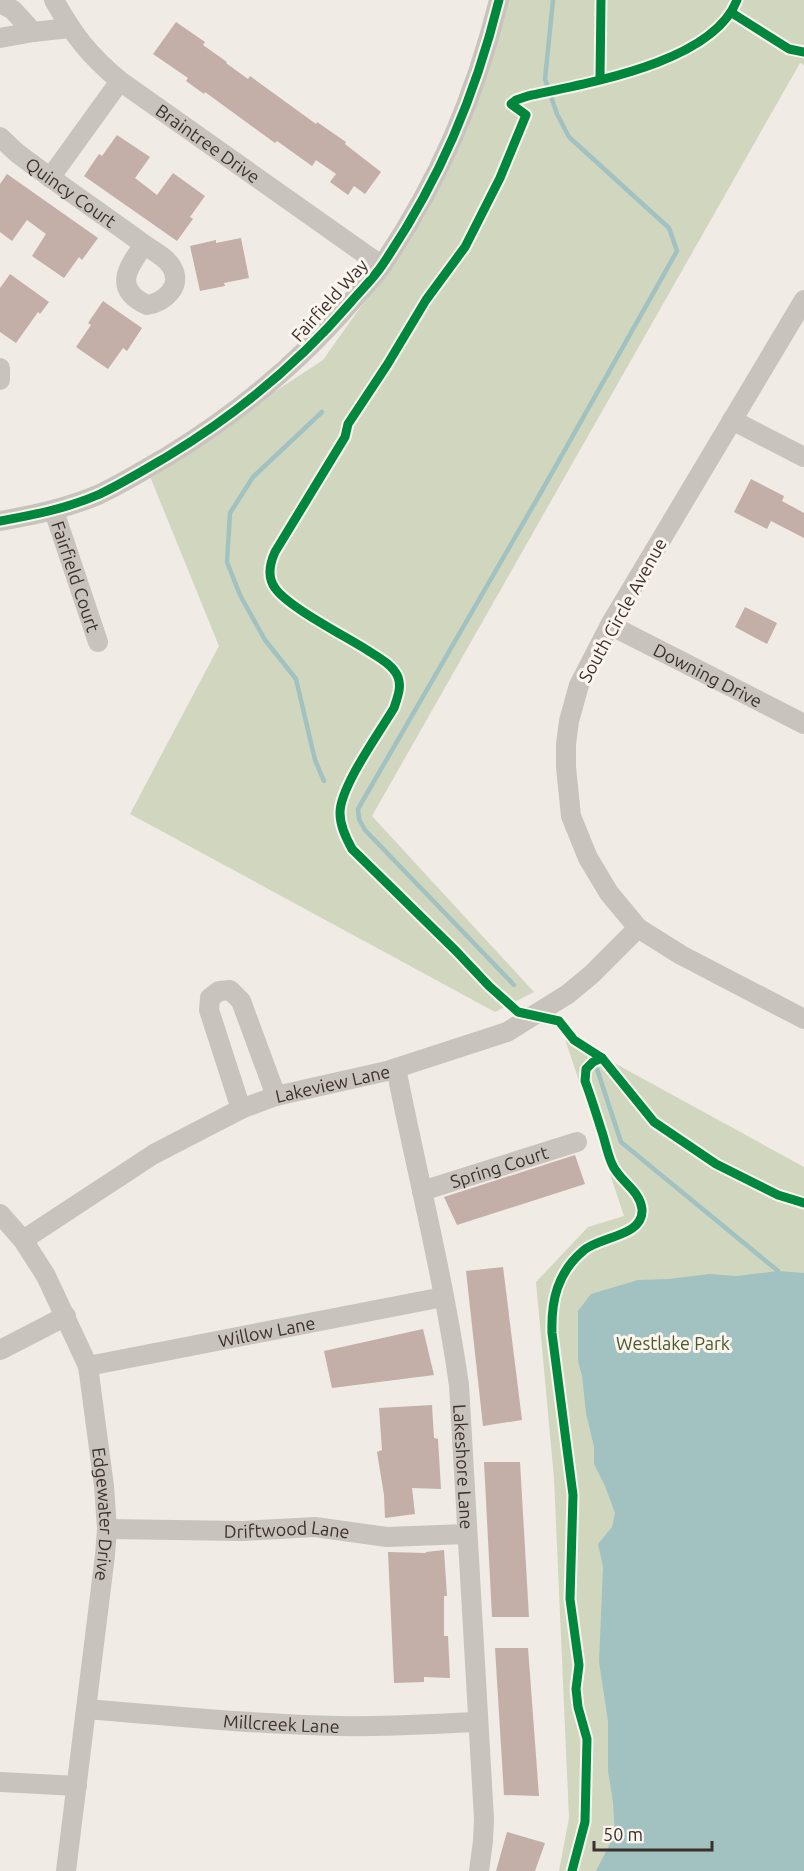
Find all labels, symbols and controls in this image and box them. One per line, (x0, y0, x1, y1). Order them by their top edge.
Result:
street label: Braintree Drive (152, 100, 264, 187)
street label: Quincy Court (21, 153, 120, 231)
street label: Fairfield Way (287, 254, 371, 345)
street label: Fairfield Court (48, 518, 104, 634)
street label: South Circle Avenue (574, 534, 670, 686)
street label: Downing Drive (650, 639, 766, 711)
street label: Lakeview Lane (273, 1061, 392, 1106)
street label: Spring Court (448, 1142, 551, 1191)
street label: Willow Lane (217, 1312, 317, 1350)
park label: Westlake Park (616, 1333, 730, 1353)
street label: Lakeshore Lane (450, 1403, 477, 1530)
street label: Edgewater Drive (89, 1446, 117, 1582)
street label: Driftwood Lane (224, 1517, 351, 1542)
street label: Millcreek Lane (223, 1710, 340, 1736)
scale bar (594, 1814, 712, 1852)
text: 50 m (603, 1824, 643, 1844)

